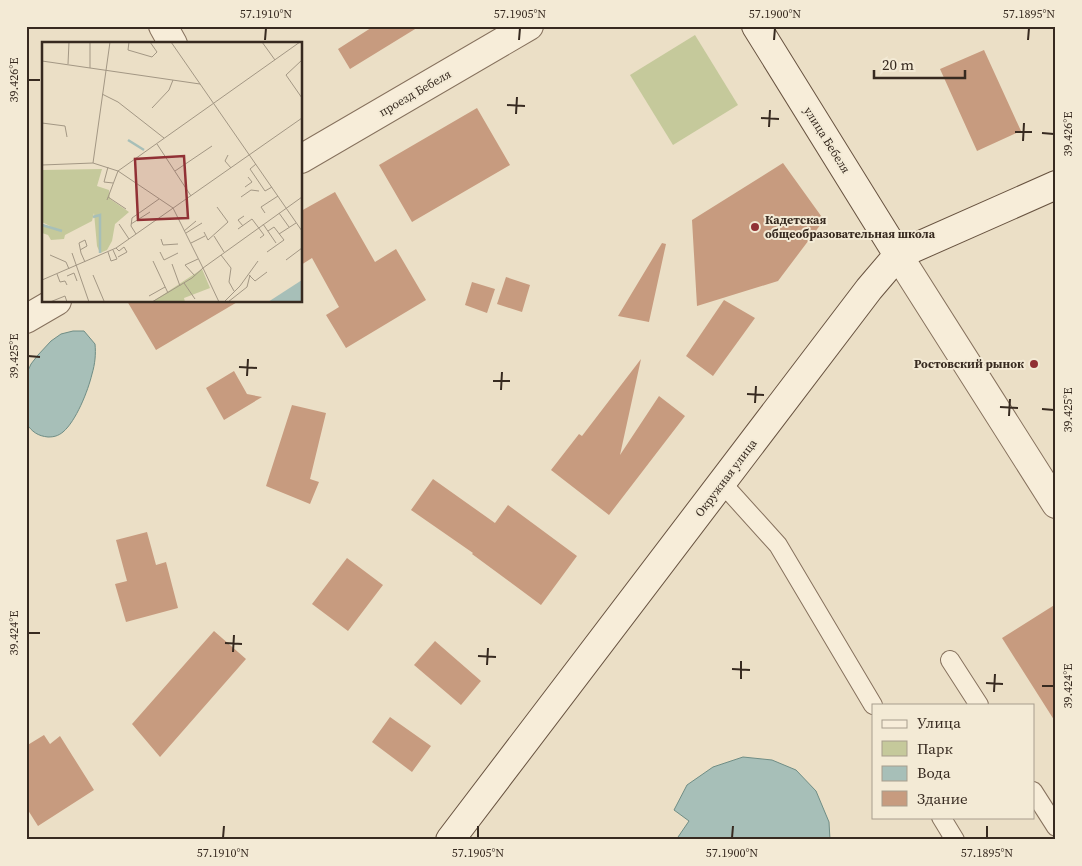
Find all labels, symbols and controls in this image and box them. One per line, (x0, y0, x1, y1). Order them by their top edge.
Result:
text: 57.1910°N (240, 6, 292, 22)
text: 57.1905°N (494, 6, 546, 22)
text: 57.1900°N (749, 6, 801, 22)
text: 57.1895°N (1003, 6, 1055, 22)
inset map (42, 42, 302, 302)
scale bar (874, 48, 966, 80)
text: 20 m (882, 54, 914, 75)
text: 39.426°E (6, 58, 22, 102)
street label: проезд Бебеля (376, 66, 454, 120)
street label: улица Бебеля (800, 104, 854, 176)
text: 39.426°E (1060, 112, 1076, 156)
place label: Кадетская общеобразовательная школа (765, 212, 936, 242)
marker: Кадетская общеобразовательная школа (749, 221, 761, 233)
text: 39.425°E (6, 334, 22, 378)
place label: Ростовский рынок (914, 356, 1024, 372)
marker: Ростовский рынок (1028, 358, 1040, 370)
text: 39.425°E (1060, 388, 1076, 432)
street label: Окружная улица (691, 435, 761, 520)
text: 39.424°E (6, 611, 22, 655)
text: 39.424°E (1060, 664, 1076, 708)
legend (872, 704, 1034, 818)
text: Улица (917, 712, 961, 733)
text: Парк (917, 738, 953, 759)
text: Вода (917, 762, 951, 783)
text: Здание (917, 788, 968, 809)
text: 57.1910°N (197, 845, 249, 861)
text: 57.1905°N (452, 845, 504, 861)
text: 57.1900°N (706, 845, 758, 861)
text: 57.1895°N (961, 845, 1013, 861)

